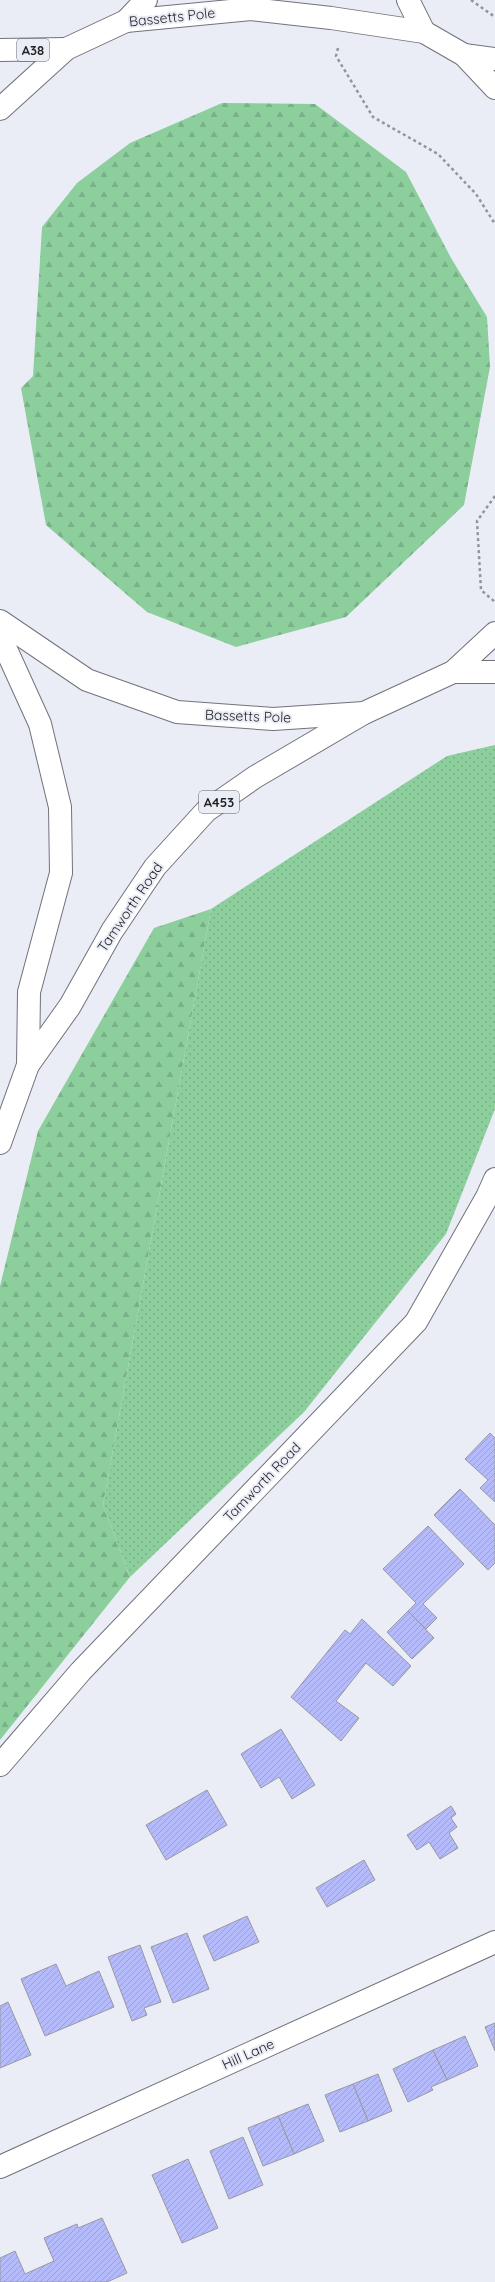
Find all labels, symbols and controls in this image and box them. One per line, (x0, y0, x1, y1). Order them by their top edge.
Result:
street label: Bassetts Pole (128, 4, 216, 30)
road number: A38 (17, 39, 49, 61)
street label: Bassetts Pole (204, 705, 292, 727)
road number: A453 (199, 791, 239, 813)
street label: Tamworth Road (93, 859, 167, 955)
street label: Tamworth Road (219, 1438, 305, 1526)
street label: Hill Lane (219, 2035, 277, 2073)

